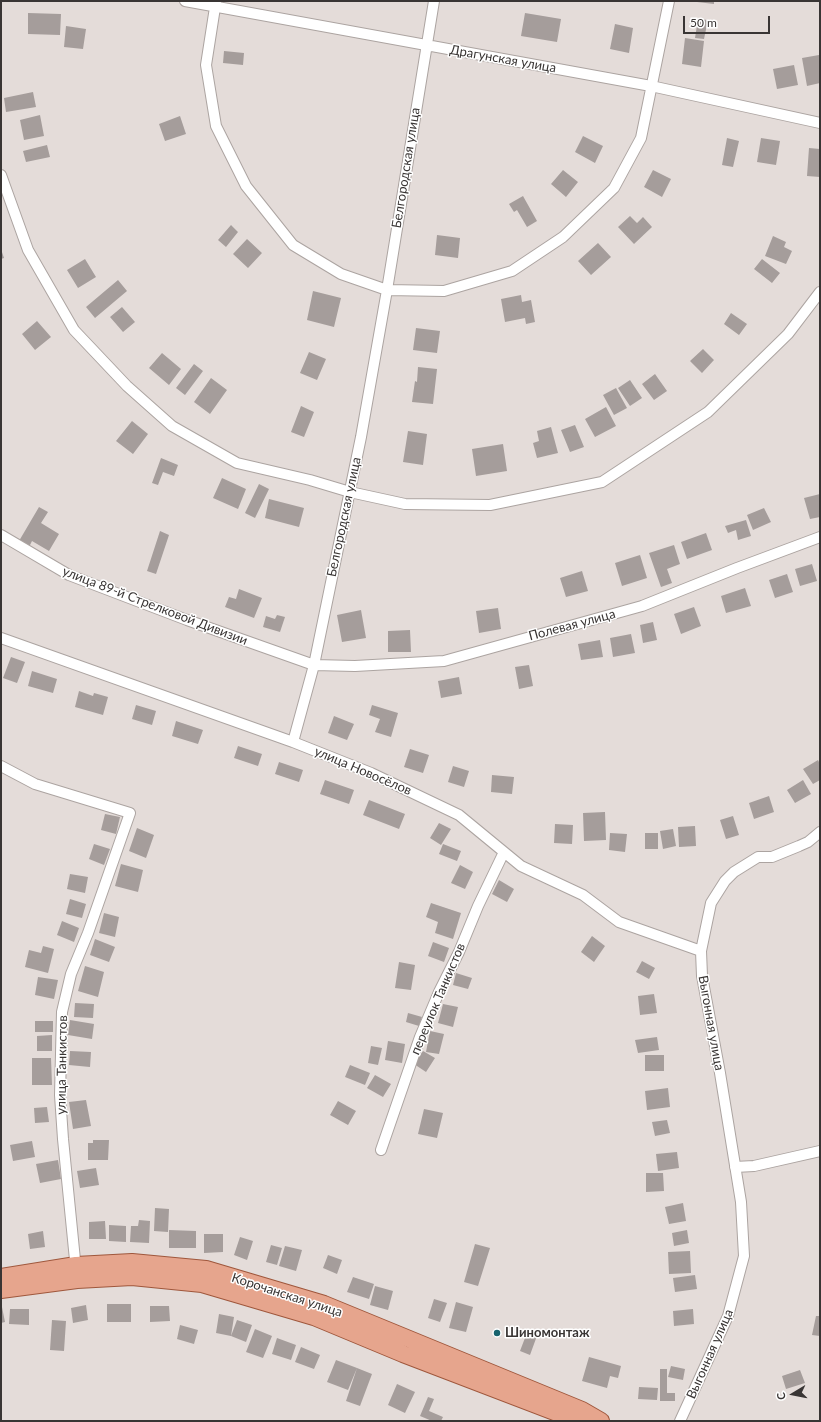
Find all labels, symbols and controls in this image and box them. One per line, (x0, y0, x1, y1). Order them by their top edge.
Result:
scale bar (685, 8, 772, 34)
text: 50 m (690, 15, 717, 30)
street label: Драгунская улица (449, 42, 557, 76)
street label: Белгородская улица (389, 107, 423, 229)
street label: Белгородская улица (324, 456, 364, 578)
street label: улица 89-й Стрелковой Дивизии (60, 563, 250, 649)
street label: Полевая улица (527, 606, 617, 644)
street label: улица Новосёлов (312, 743, 414, 799)
street label: переулок Танкистов (407, 941, 469, 1057)
street label: Выгонная улица (695, 974, 727, 1072)
street label: улица Танкистов (53, 1015, 71, 1115)
street label: Корочанская улица (230, 1270, 344, 1320)
street label: Выгонная улица (683, 1307, 737, 1401)
place label: Шиномонтаж (505, 1325, 589, 1341)
marker: Шиномонтаж (492, 1328, 502, 1338)
north arrow (773, 1374, 813, 1414)
text: С (774, 1391, 788, 1401)

